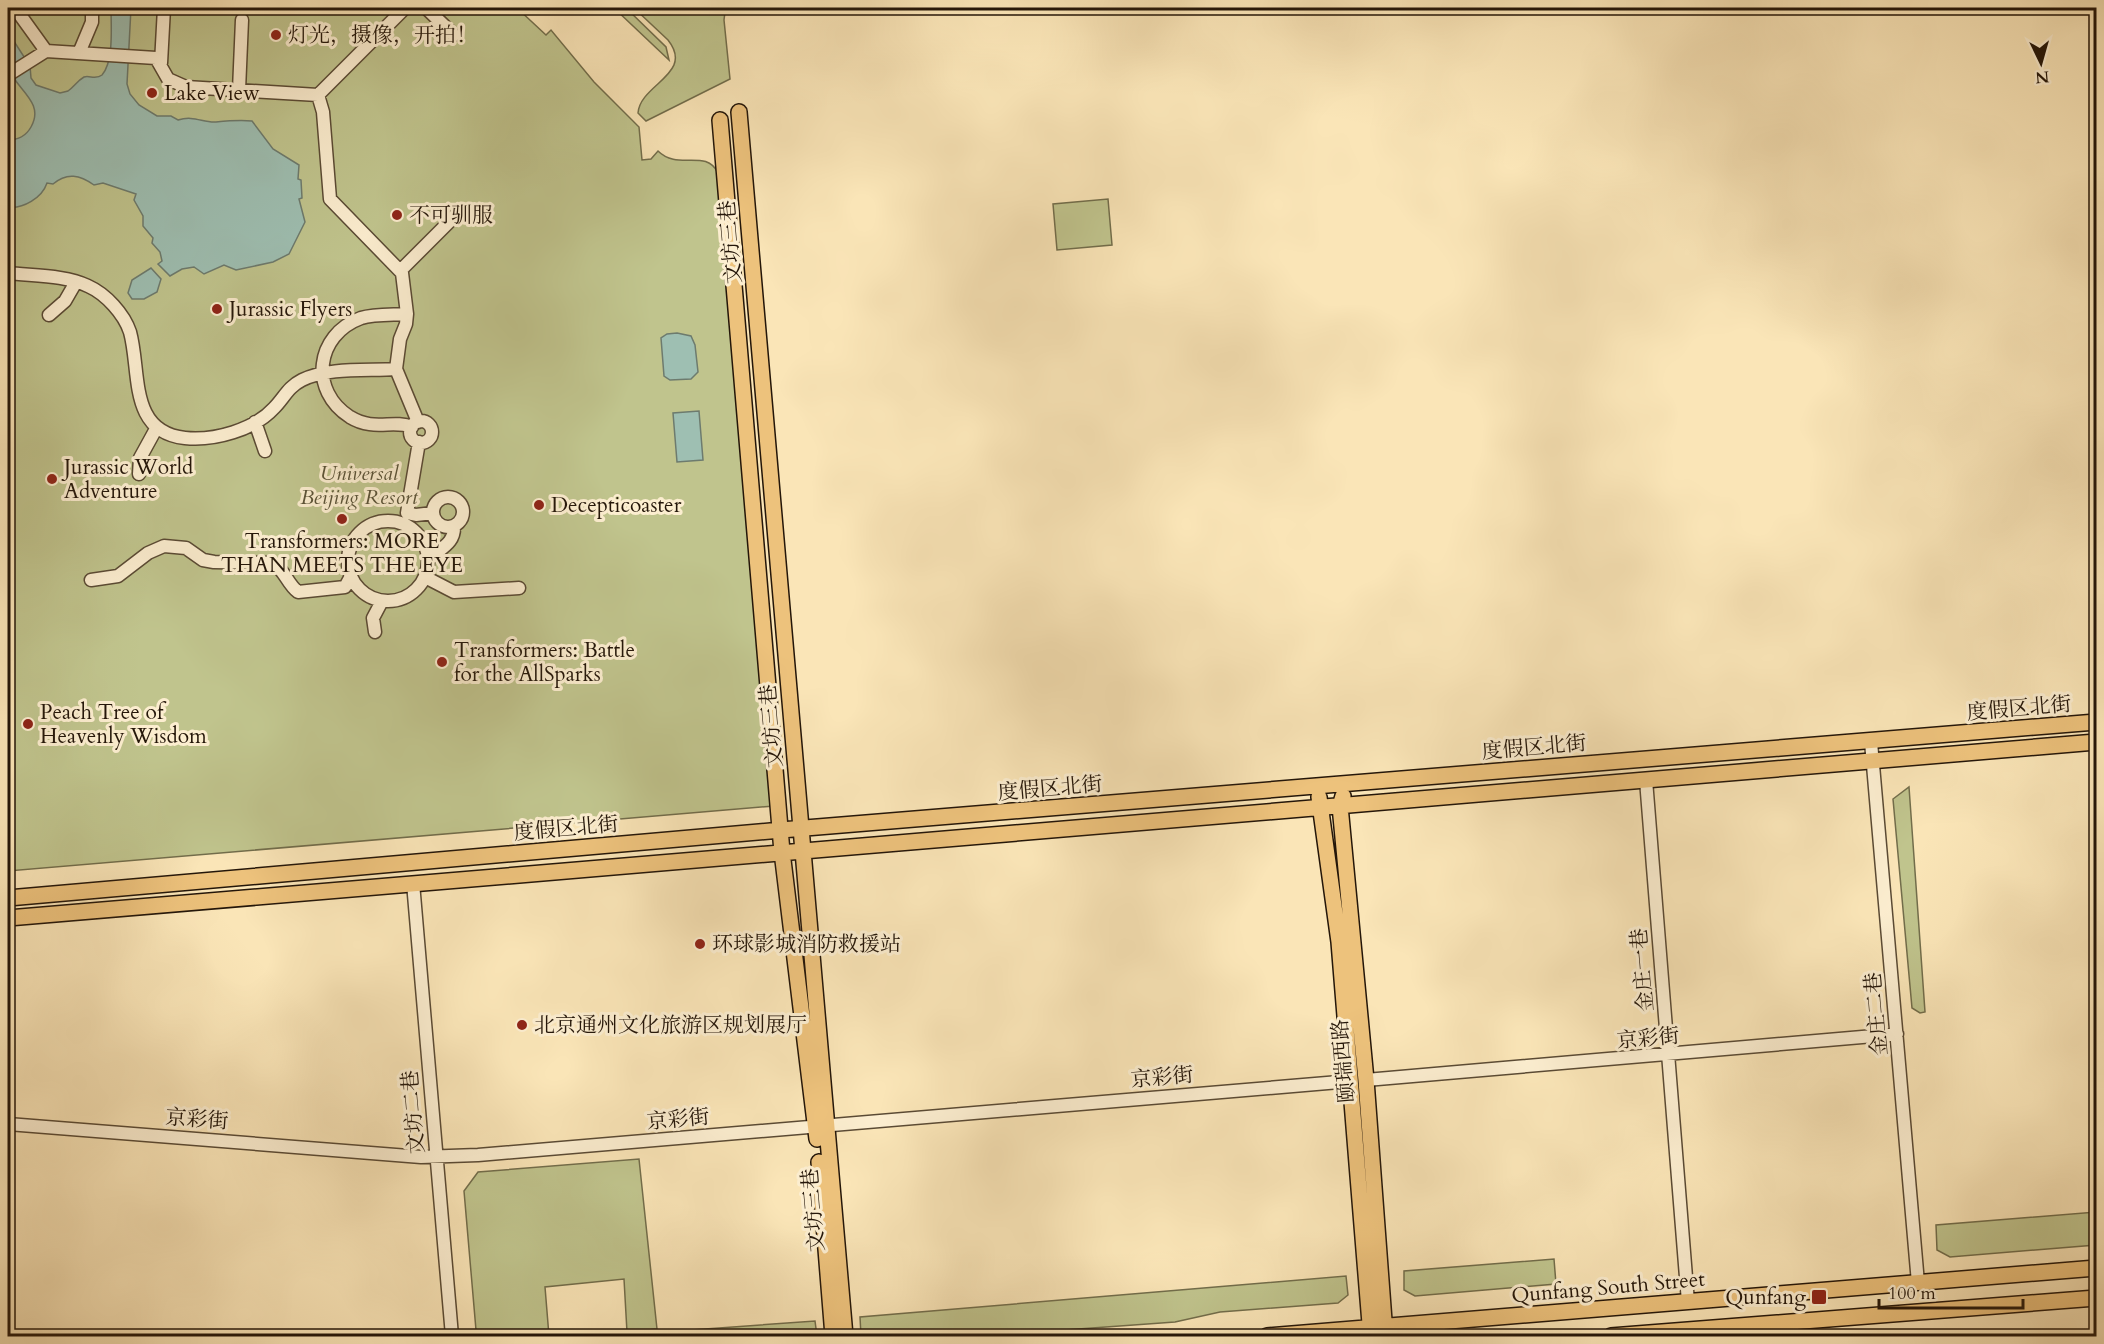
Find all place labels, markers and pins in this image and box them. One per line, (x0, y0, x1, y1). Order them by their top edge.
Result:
place label: 灯光，摄像，开拍！ (288, 21, 477, 50)
marker: 灯光，摄像，开拍！ (269, 28, 283, 42)
place label: Lake View (164, 79, 260, 108)
marker: Lake View (145, 86, 159, 100)
place label: 不可驯服 (409, 201, 493, 230)
marker: 不可驯服 (390, 208, 404, 222)
place label: Jurassic Flyers (226, 295, 352, 324)
marker: Jurassic Flyers (210, 302, 224, 316)
place label: Jurassic World Adventure (61, 453, 193, 506)
marker: Jurassic World Adventure (45, 472, 59, 486)
place label: Decepticoaster (551, 491, 682, 520)
marker: Decepticoaster (532, 498, 546, 512)
marker: Transformers: MORE THAN MEETS THE EYE (335, 512, 349, 526)
place label: Transformers: MORE THAN MEETS THE EYE (221, 527, 463, 580)
place label: Transformers: Battle for the AllSparks (454, 636, 635, 689)
marker: Transformers: Battle for the AllSparks (435, 655, 449, 669)
place label: Peach Tree of Heavenly Wisdom (40, 698, 207, 751)
marker: Peach Tree of Heavenly Wisdom (21, 717, 35, 731)
place label: 环球影城消防救援站 (712, 930, 901, 959)
marker: 环球影城消防救援站 (693, 937, 707, 951)
place label: 北京通州文化旅游区规划展厅 (534, 1011, 807, 1040)
marker: 北京通州文化旅游区规划展厅 (515, 1018, 529, 1032)
place label: Qunfang (1725, 1283, 1806, 1312)
marker: Qunfang (1810, 1288, 1828, 1306)

